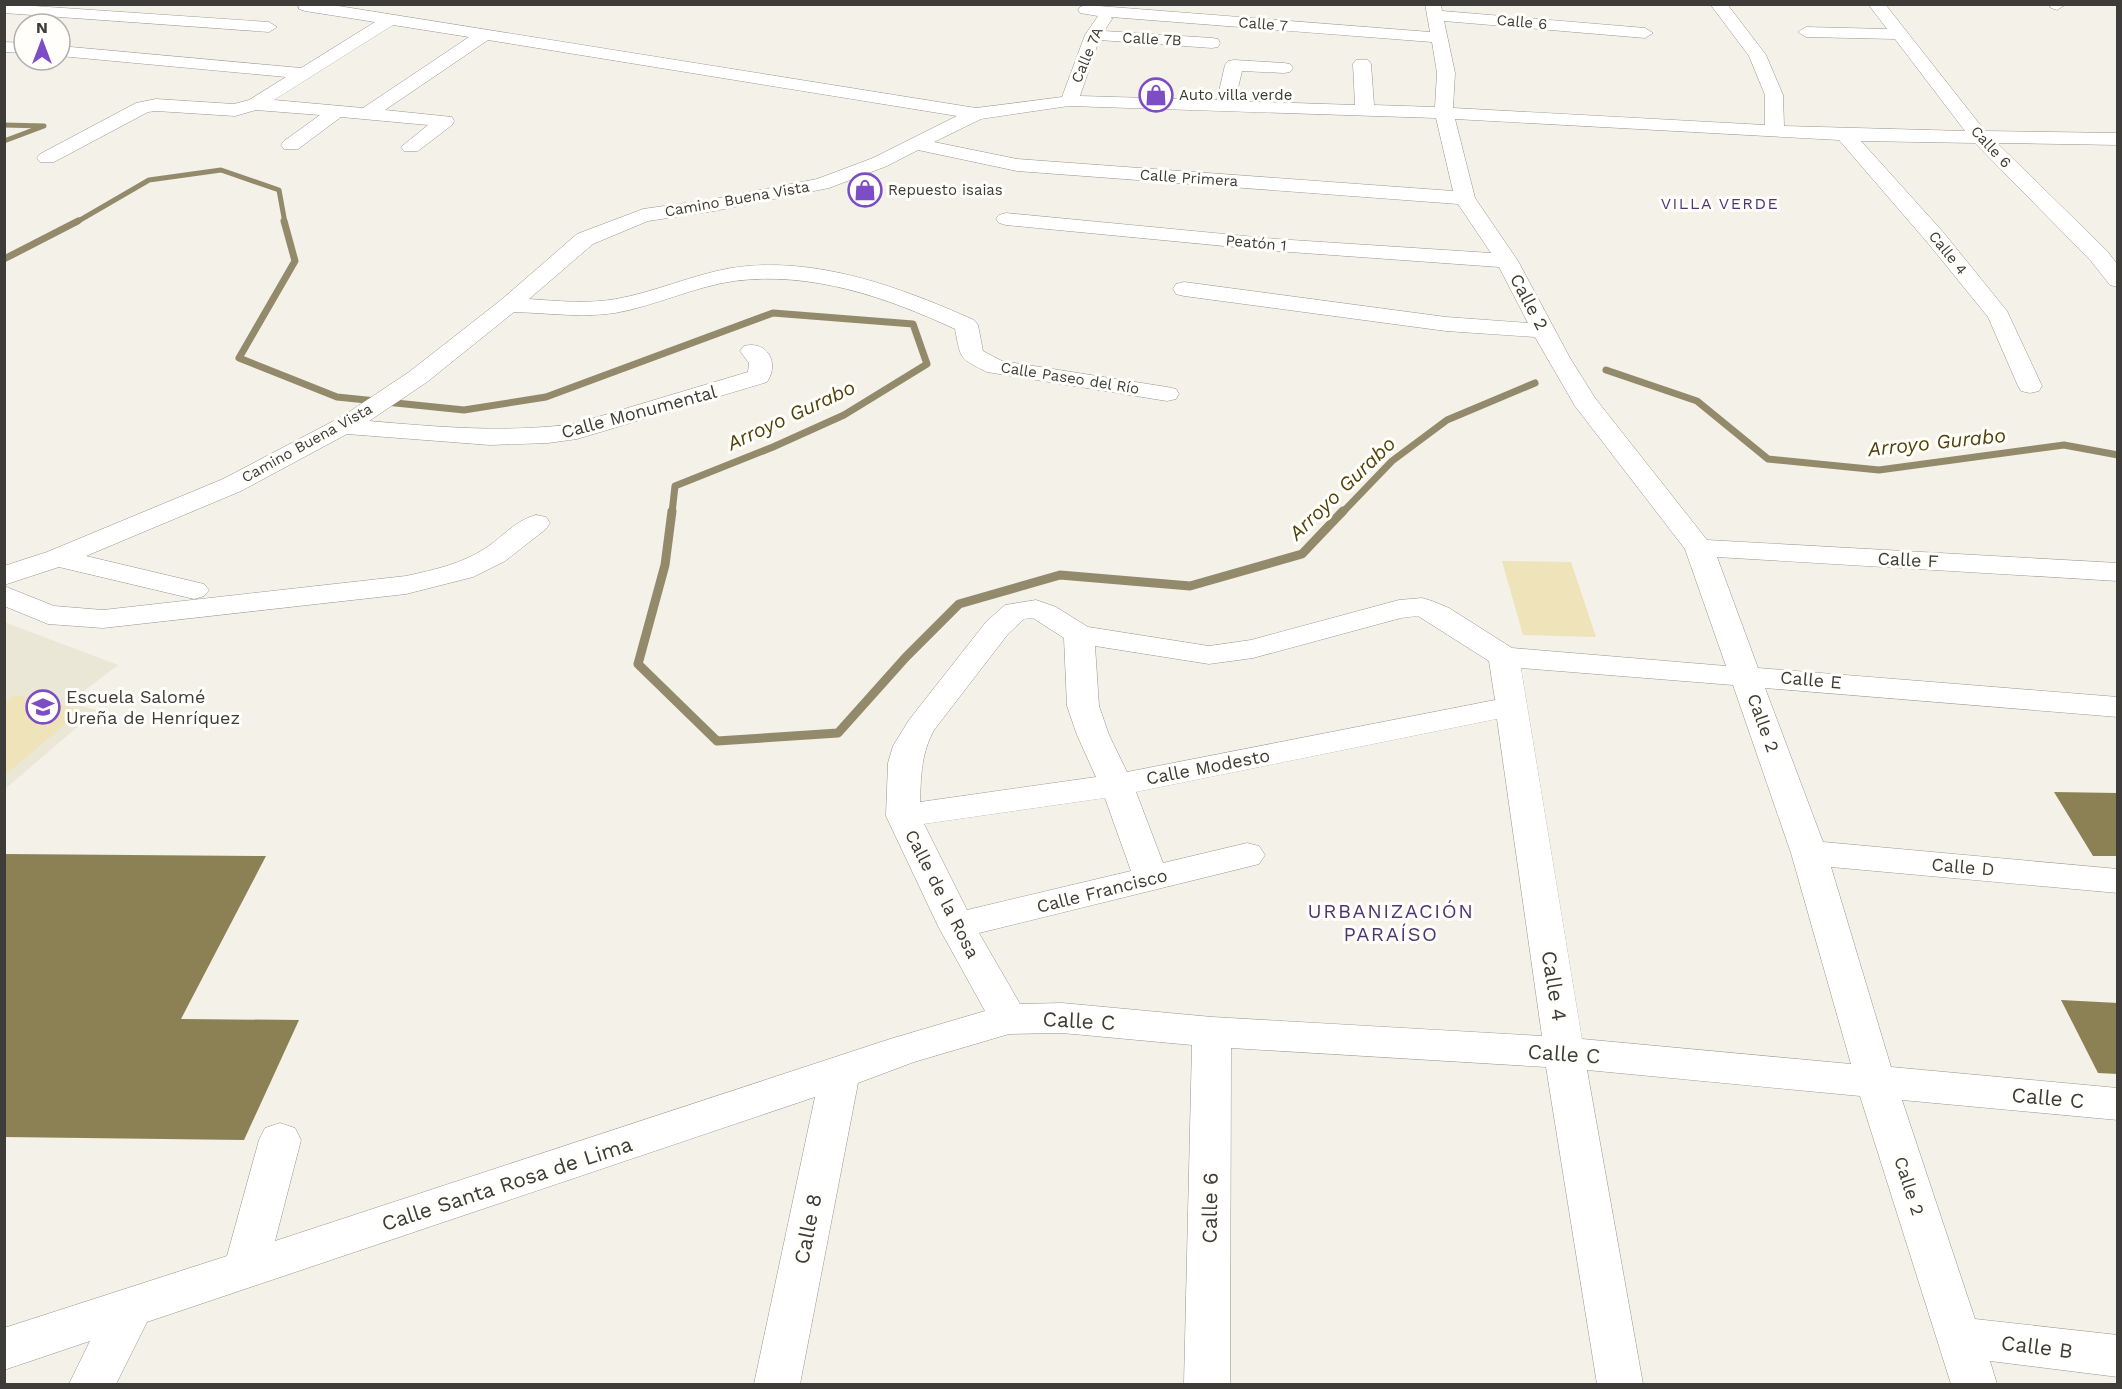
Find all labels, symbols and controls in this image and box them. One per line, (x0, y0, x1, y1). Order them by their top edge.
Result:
street label: Calle 6 (1496, 11, 1548, 33)
north arrow (12, 12, 72, 72)
street label: Calle 7 (1238, 13, 1288, 35)
text: N (36, 18, 48, 37)
street label: Calle 7A (1067, 24, 1107, 85)
street label: Calle 7B (1122, 28, 1182, 50)
shop icon: Auto villa verde (1138, 77, 1174, 113)
place label: Auto villa verde (1179, 86, 1292, 104)
street label: Calle 6 (1967, 122, 2015, 172)
street label: Calle Primera (1139, 166, 1239, 190)
shop icon: Repuesto isaias (847, 172, 883, 208)
street label: Camino Buena Vista (663, 177, 811, 221)
place label: Repuesto isaias (888, 181, 1003, 199)
district label: VILLA VERDE (1661, 194, 1779, 213)
street label: Calle 4 (1925, 228, 1971, 278)
street label: Peatón 1 (1225, 231, 1287, 255)
street label: Calle 2 (1506, 270, 1553, 333)
street label: Calle Paseo del Río (999, 358, 1141, 398)
water label: Arroyo Gurabo (722, 375, 859, 456)
street label: Calle Monumental (559, 381, 719, 442)
street label: Camino Buena Vista (239, 399, 376, 486)
water label: Arroyo Gurabo (1866, 423, 2007, 461)
water label: Arroyo Gurabo (1283, 431, 1400, 545)
street label: Calle F (1877, 547, 1939, 572)
street label: Calle E (1779, 666, 1843, 693)
place label: Escuela Salomé Ureña de Henríquez (66, 686, 240, 728)
school or university icon: Escuela Salomé Ureña de Henríquez (25, 689, 61, 725)
street label: Calle 2 (1743, 691, 1784, 755)
street label: Calle Modesto (1144, 744, 1272, 789)
street label: Calle de la Rosa (901, 826, 984, 962)
street label: Calle D (1931, 853, 1995, 880)
street label: Calle Francisco (1034, 864, 1169, 917)
district label: URBANIZACIÓN PARAÍSO (1308, 899, 1474, 946)
street label: Calle 4 (1537, 949, 1572, 1023)
street label: Calle C (1042, 1006, 1116, 1035)
street label: Calle C (1527, 1038, 1601, 1069)
street label: Calle C (2011, 1082, 2085, 1113)
street label: Calle Santa Rosa de Lima (378, 1131, 635, 1236)
street label: Calle 2 (1890, 1154, 1929, 1218)
street label: Calle 6 (1196, 1172, 1223, 1244)
street label: Calle 8 (788, 1191, 827, 1266)
street label: Calle B (2000, 1330, 2074, 1363)

